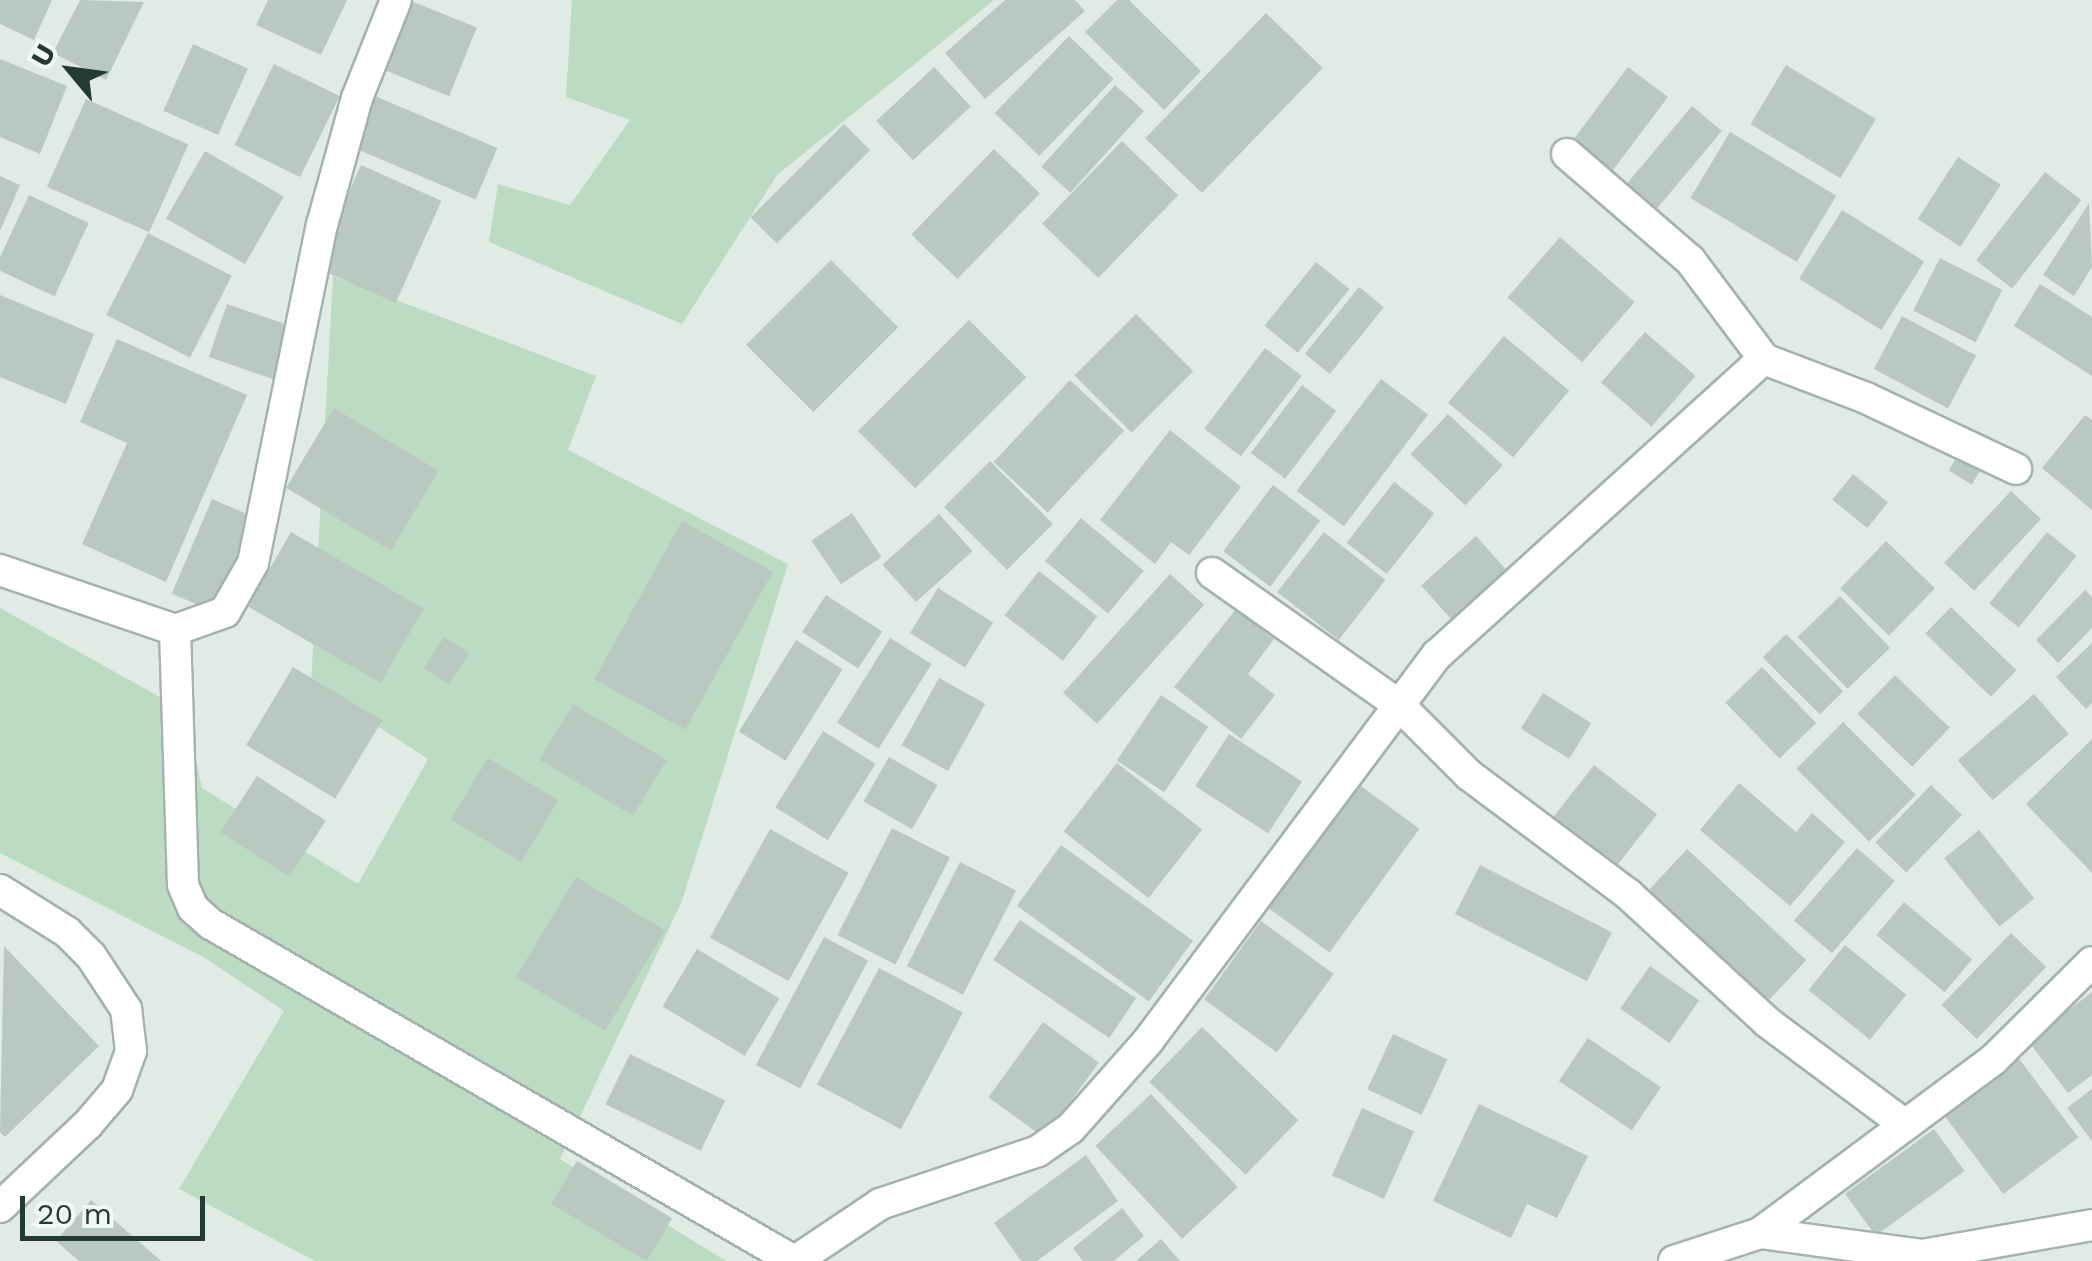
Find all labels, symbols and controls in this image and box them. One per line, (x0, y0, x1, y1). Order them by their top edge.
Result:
north arrow (20, 20, 120, 120)
text: U (24, 39, 63, 72)
scale bar (25, 1176, 210, 1238)
text: 20 m (37, 1196, 112, 1231)

